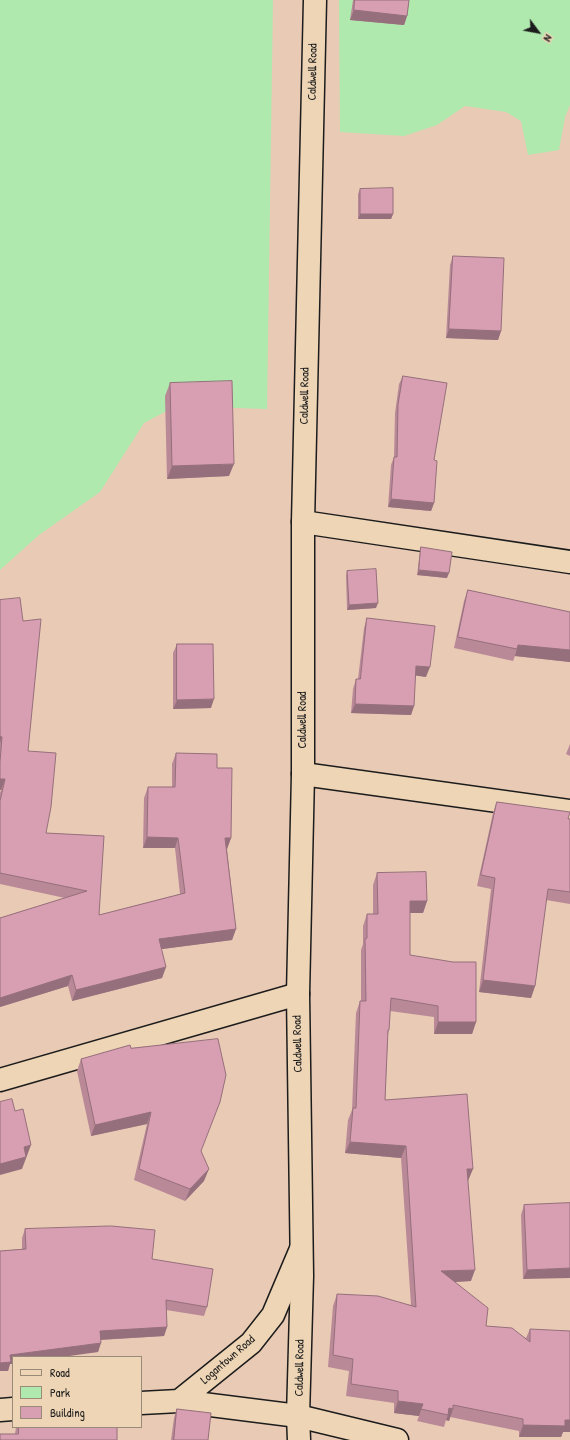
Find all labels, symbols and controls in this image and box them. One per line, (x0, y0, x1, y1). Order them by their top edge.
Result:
north arrow (518, 12, 558, 52)
text: N (541, 32, 556, 45)
street label: Caldwell Road (305, 43, 321, 101)
street label: Caldwell Road (297, 367, 313, 425)
street label: Caldwell Road (296, 691, 310, 749)
street label: Caldwell Road (290, 1015, 306, 1073)
street label: Logantown Road (198, 1333, 258, 1387)
street label: Caldwell Road (292, 1339, 308, 1397)
legend (12, 1356, 142, 1428)
text: Road (50, 1364, 70, 1381)
text: Park (50, 1384, 70, 1401)
text: Building (50, 1404, 85, 1421)

